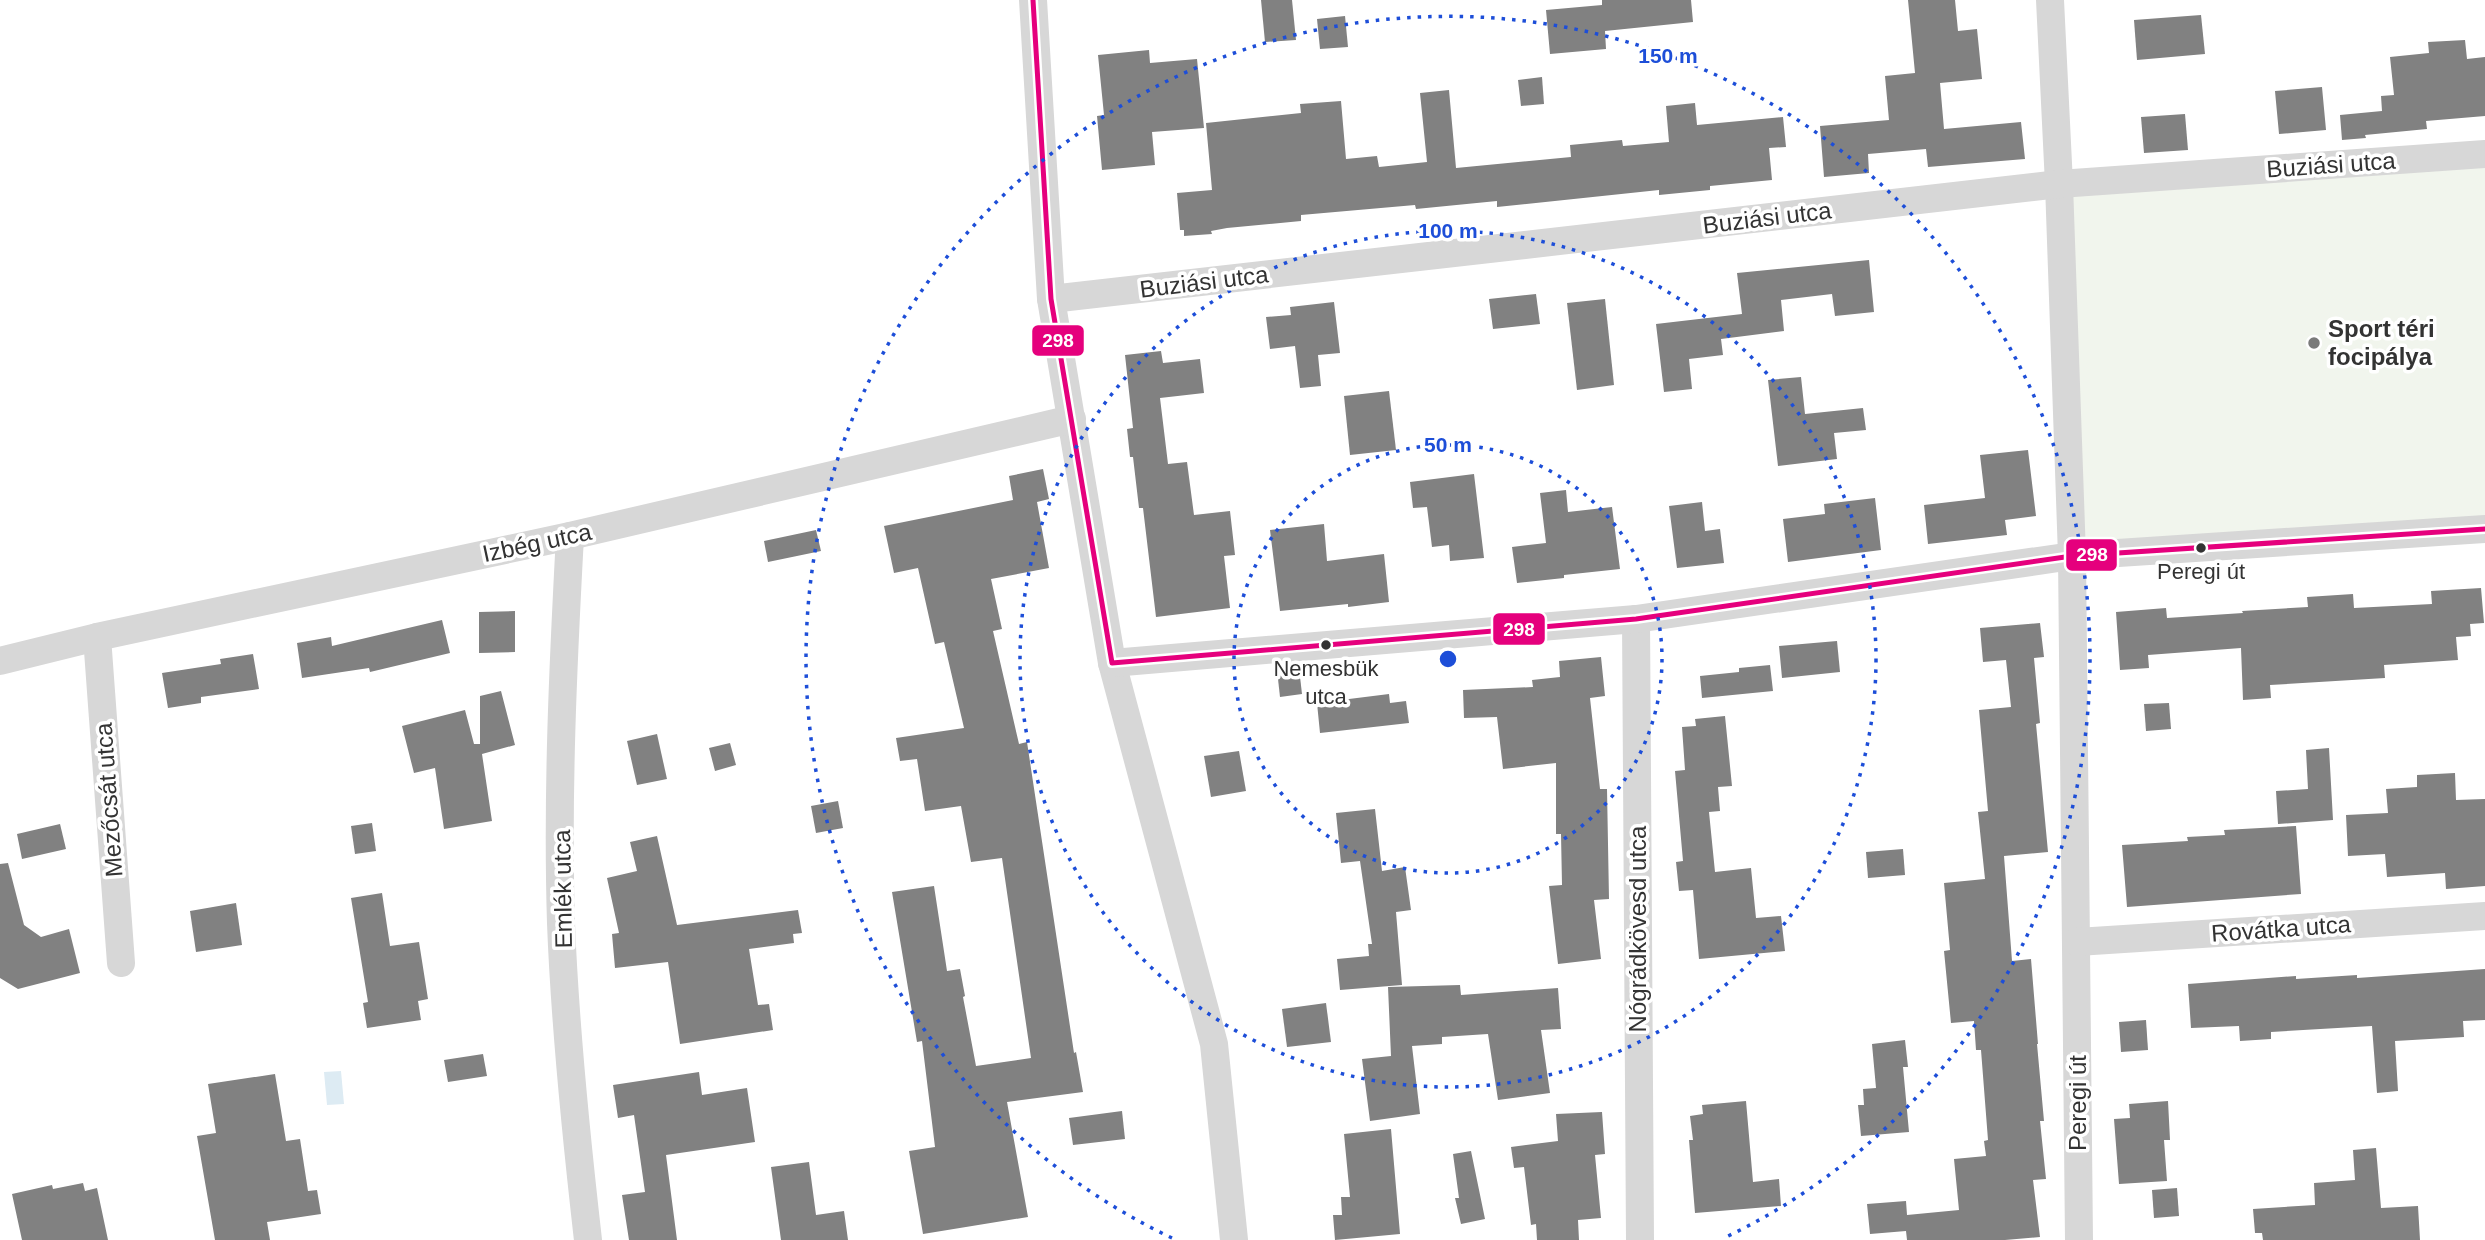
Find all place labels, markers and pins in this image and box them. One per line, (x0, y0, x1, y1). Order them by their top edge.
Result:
place label: Sport téri focipálya (2328, 315, 2435, 370)
marker: Sport téri focipálya (2306, 335, 2322, 351)
marker: Peregi út (2194, 541, 2208, 555)
place label: Peregi út (2157, 559, 2245, 584)
marker: Nemesbük utca (1319, 638, 1333, 652)
centre of rings (1436, 647, 1460, 671)
place label: Nemesbük utca (1273, 656, 1380, 709)

